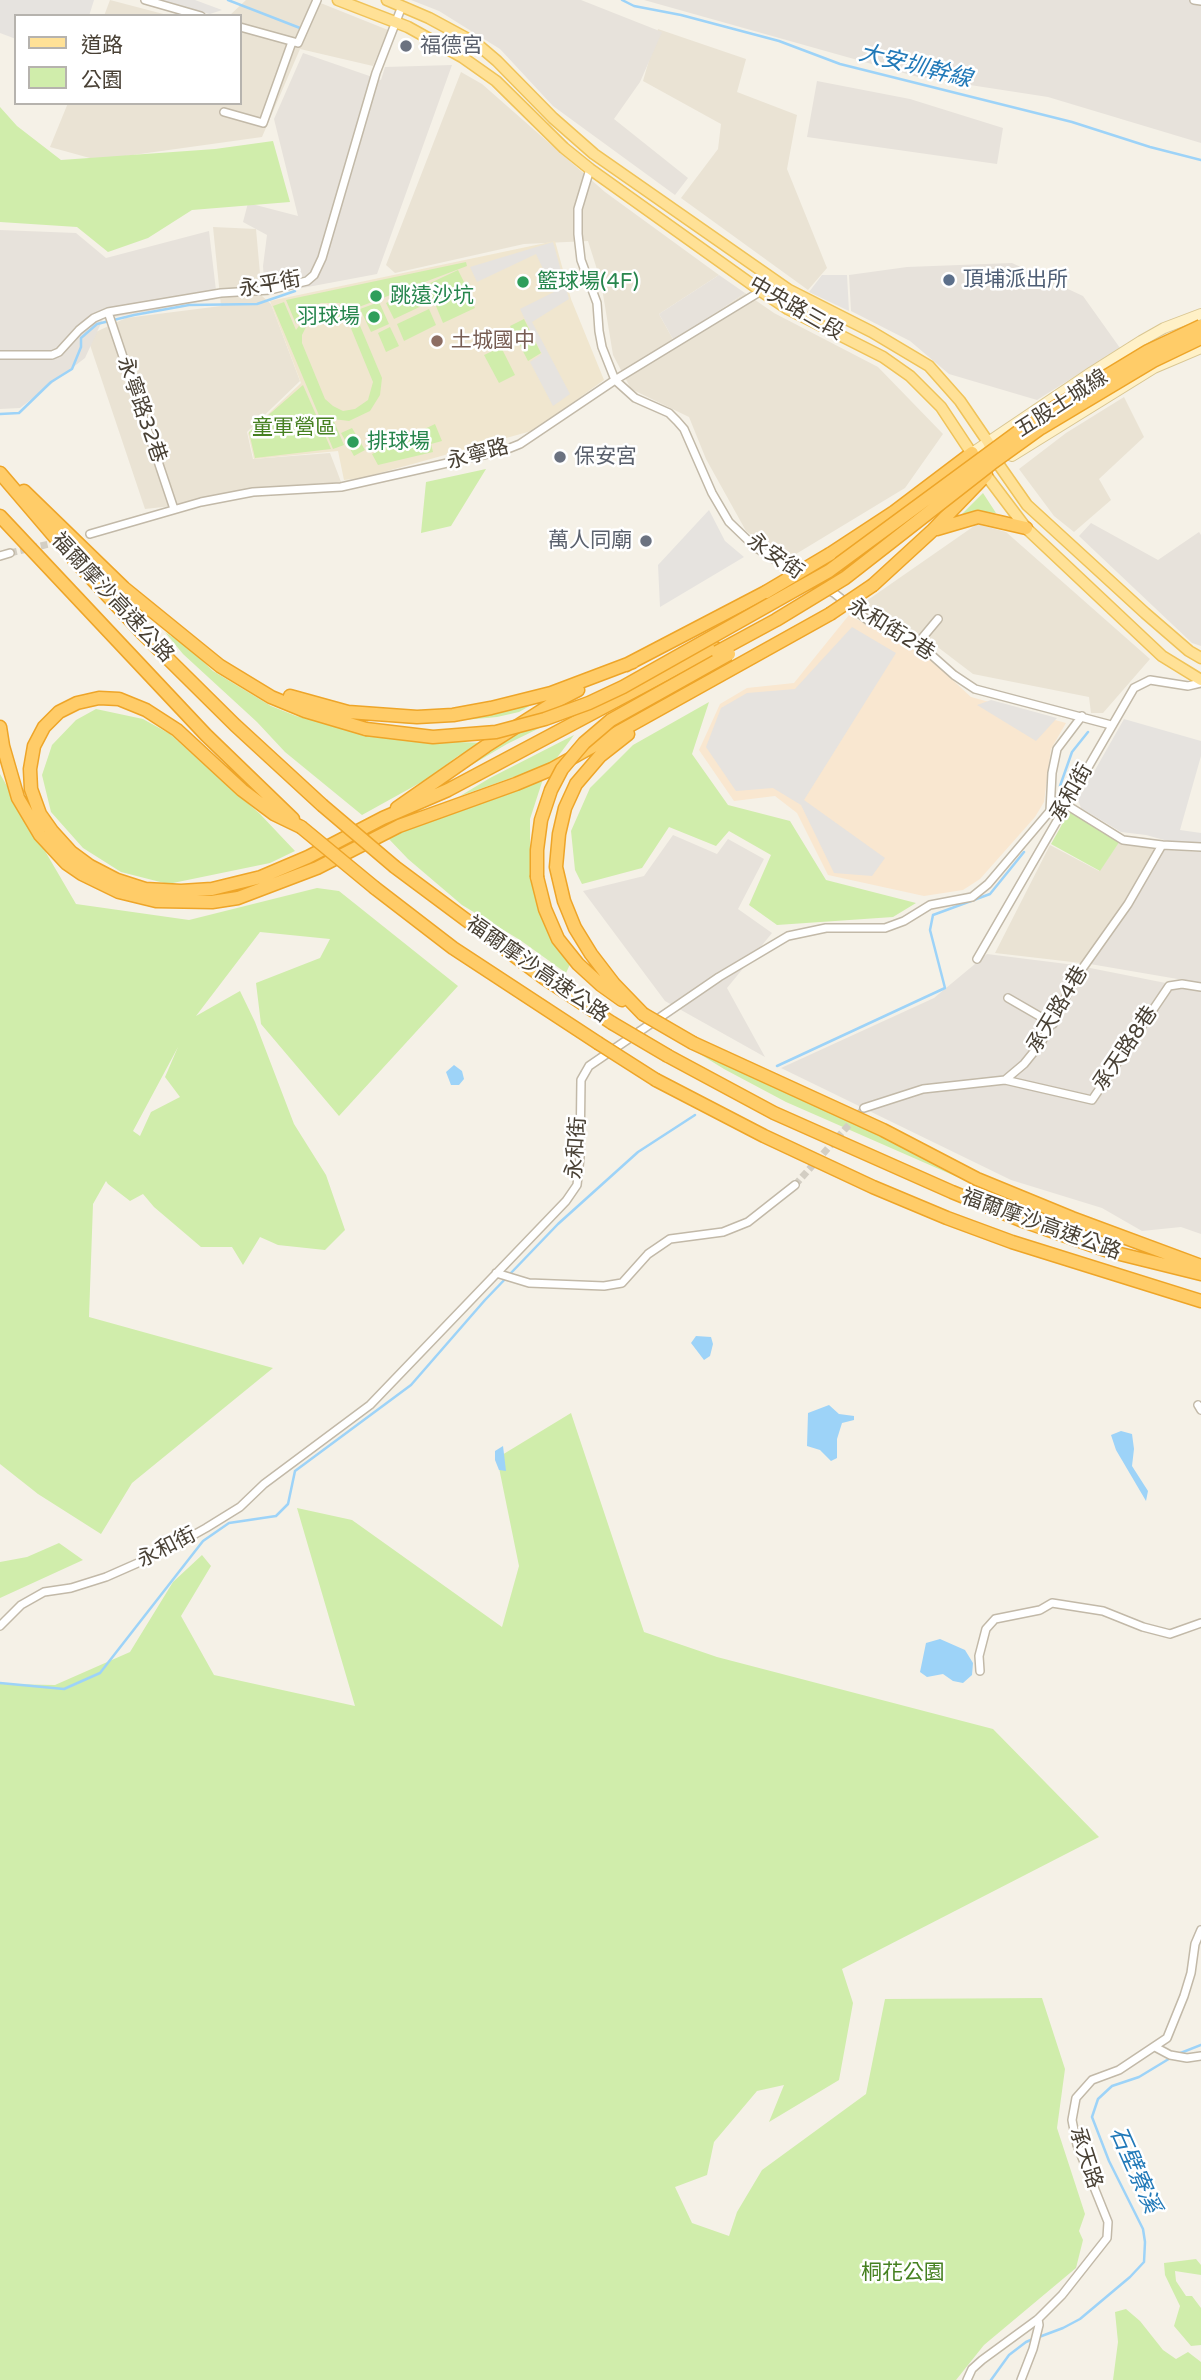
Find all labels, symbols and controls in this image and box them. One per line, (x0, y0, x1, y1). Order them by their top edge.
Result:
legend (14, 14, 242, 105)
text: 道路 (81, 33, 123, 58)
place label: 福德宮 (420, 33, 483, 59)
marker: 福德宮 (398, 38, 414, 54)
water label: 大安圳幹線 (856, 40, 974, 94)
text: 公園 (81, 68, 123, 93)
street label: 永平街 (237, 267, 303, 303)
place label: 頂埔派出所 (963, 267, 1068, 293)
place label: 籃球場(4F) (537, 269, 639, 295)
street label: 中央路三段 (744, 272, 848, 346)
marker: 頂埔派出所 (941, 272, 957, 288)
marker: 籃球場(4F) (515, 274, 531, 290)
place label: 跳遠沙坑 (390, 283, 474, 309)
marker: 跳遠沙坑 (368, 288, 384, 304)
place label: 羽球場 (297, 304, 360, 330)
marker: 羽球場 (366, 309, 382, 325)
place label: 土城國中 (451, 328, 535, 354)
marker: 土城國中 (429, 333, 445, 349)
street label: 永寧路32巷 (111, 354, 171, 466)
street label: 五股土城線 (1011, 365, 1113, 443)
park label: 童軍營區 (252, 415, 336, 441)
place label: 排球場 (367, 429, 430, 455)
marker: 排球場 (345, 434, 361, 450)
street label: 永寧路 (444, 435, 512, 475)
place label: 保安宮 (574, 444, 637, 470)
marker: 保安宮 (552, 449, 568, 465)
street label: 福爾摩沙高速公路 (45, 528, 179, 668)
place label: 萬人同廟 (548, 528, 632, 554)
street label: 永安街 (742, 529, 808, 585)
marker: 萬人同廟 (638, 533, 654, 549)
street label: 永和街2巷 (843, 594, 939, 666)
street label: 承和街 (1045, 759, 1099, 827)
street label: 福爾摩沙高速公路 (461, 911, 613, 1029)
street label: 承天路4巷 (1022, 962, 1094, 1058)
street label: 承天路8巷 (1088, 1002, 1164, 1096)
street label: 永和街 (562, 1116, 592, 1180)
street label: 福爾摩沙高速公路 (958, 1184, 1124, 1266)
street label: 永和街 (133, 1522, 201, 1574)
water label: 石壁寮溪 (1103, 2122, 1165, 2218)
street label: 承天路 (1063, 2124, 1107, 2192)
park label: 桐花公園 (861, 2260, 945, 2286)

